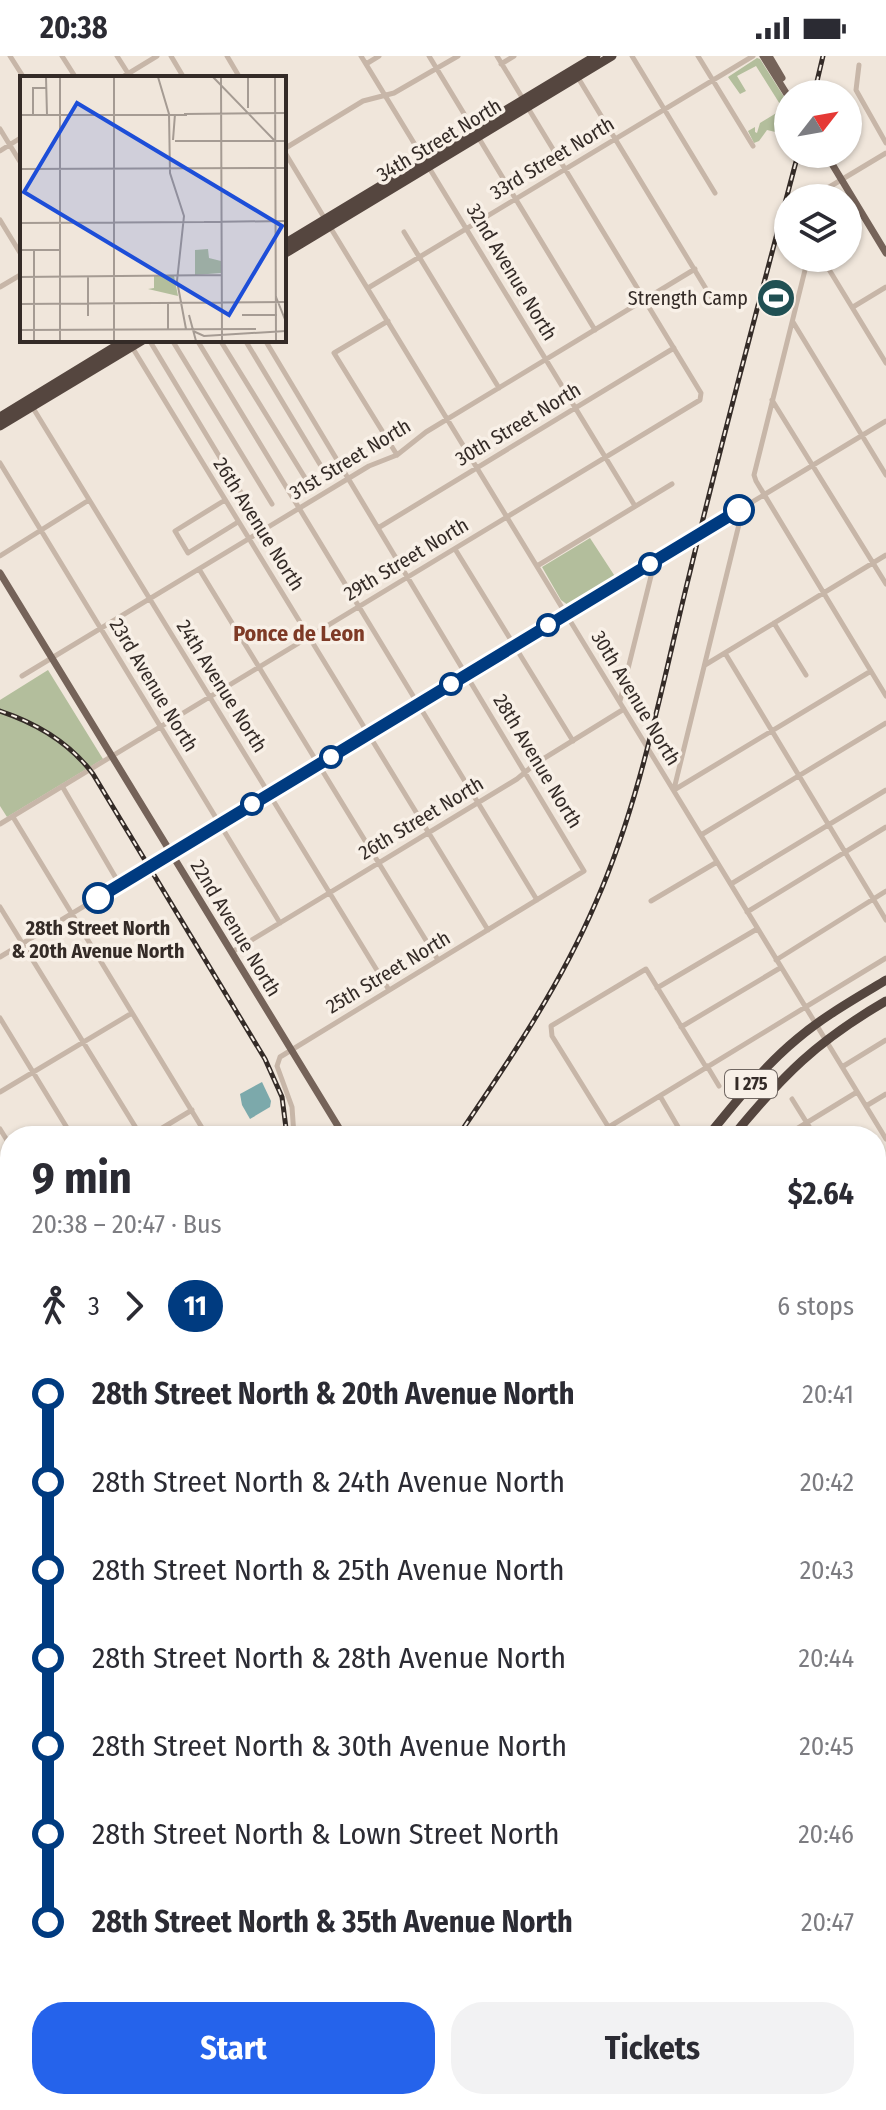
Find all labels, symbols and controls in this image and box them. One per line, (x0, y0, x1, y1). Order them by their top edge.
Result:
text: 20:38 (40, 10, 108, 46)
inset map (20, 76, 286, 342)
north arrow (774, 80, 862, 168)
map controls (774, 80, 862, 272)
street label: 34th Street North (372, 93, 506, 187)
street label: 33rd Street North (486, 112, 618, 204)
button: layers (774, 184, 862, 272)
street label: 32nd Avenue North (462, 199, 562, 345)
sports icon: Strength Camp (755, 277, 797, 319)
place label: Strength Camp (628, 286, 748, 310)
street label: 30th Street North (451, 377, 585, 471)
street label: 31st Street North (285, 414, 415, 504)
street label: 26th Avenue North (209, 453, 309, 595)
unlabelled marker (724, 495, 754, 525)
street label: 29th Street North (339, 512, 473, 606)
unlabelled marker (639, 553, 661, 575)
street label: 23rd Avenue North (105, 614, 203, 756)
unlabelled marker (537, 614, 559, 636)
street label: 24th Avenue North (172, 615, 272, 757)
district label: Ponce de Leon (233, 620, 365, 647)
street label: 30th Avenue North (586, 626, 686, 770)
unlabelled marker (440, 673, 462, 695)
street label: 28th Avenue North (489, 690, 587, 832)
unlabelled marker (320, 746, 342, 768)
street label: 26th Street North (354, 771, 488, 865)
unlabelled marker (241, 793, 263, 815)
street label: 22nd Avenue North (186, 855, 286, 1001)
marker: 28th Street North & 20th Avenue North (83, 883, 113, 913)
place label: 28th Street North & 20th Avenue North (12, 916, 184, 963)
street label: 25th Street North (322, 926, 454, 1018)
road number: I 275 (725, 1070, 777, 1098)
text: 9 min (32, 1152, 132, 1205)
text: $2.64 (788, 1176, 854, 1212)
text: 20:38 – 20:47 · Bus (32, 1209, 222, 1240)
icon: walk (32, 1284, 76, 1328)
icon: forward (112, 1284, 156, 1328)
text: 11 (184, 1289, 207, 1322)
text: 3 (88, 1291, 100, 1322)
text: 6 stops (777, 1291, 854, 1322)
text: 28th Street North & 20th Avenue North (92, 1376, 574, 1412)
text: 20:41 (802, 1379, 854, 1410)
text: 28th Street North & 24th Avenue North (92, 1464, 565, 1500)
text: 20:42 (800, 1467, 854, 1498)
text: 28th Street North & 25th Avenue North (92, 1552, 565, 1588)
text: 20:43 (800, 1555, 854, 1586)
text: 28th Street North & 28th Avenue North (92, 1640, 566, 1676)
text: 20:44 (798, 1643, 854, 1674)
text: 28th Street North & 30th Avenue North (92, 1728, 567, 1764)
text: 20:45 (799, 1731, 854, 1762)
text: 28th Street North & Lown Street North (92, 1816, 560, 1852)
text: 20:46 (798, 1819, 854, 1850)
text: 28th Street North & 35th Avenue North (92, 1904, 573, 1940)
text: 20:47 (801, 1907, 854, 1938)
button: Start (32, 2002, 435, 2094)
button: Tickets (451, 2002, 854, 2094)

